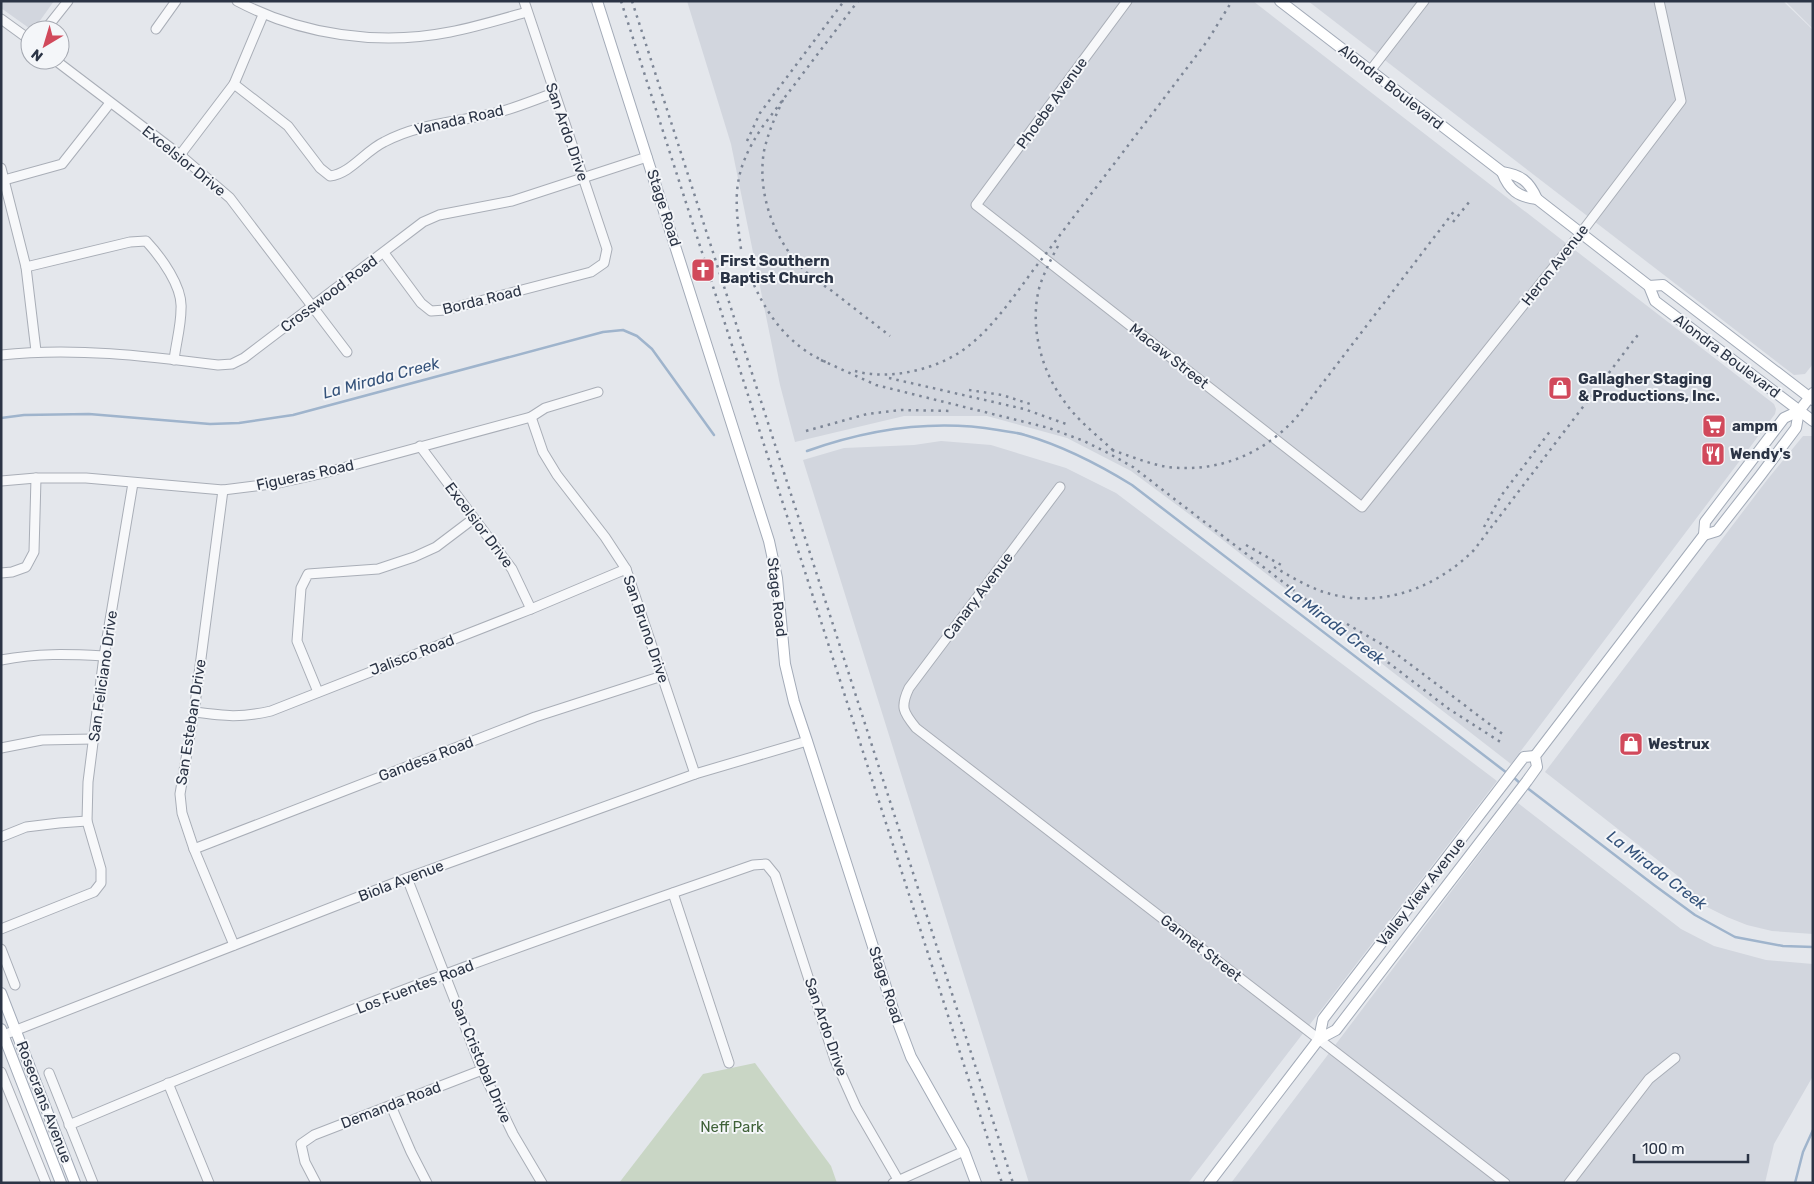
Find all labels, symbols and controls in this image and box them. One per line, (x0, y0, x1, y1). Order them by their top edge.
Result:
north arrow (20, 20, 70, 70)
street label: Alondra Boulevard (1335, 40, 1447, 134)
text: N (28, 45, 47, 65)
street label: Phoebe Avenue (1013, 54, 1091, 152)
street label: San Ardo Drive (542, 80, 592, 184)
street label: Vanada Road (413, 101, 505, 139)
street label: Excelsior Drive (139, 122, 229, 200)
street label: Stage Road (643, 167, 685, 249)
street label: Heron Avenue (1518, 221, 1592, 309)
street label: Crosswood Road (277, 252, 381, 336)
place label: First Southern Baptist Church (720, 252, 834, 287)
church icon: First Southern Baptist Church (690, 257, 716, 283)
street label: Borda Road (441, 282, 523, 318)
street label: Alondra Boulevard (1670, 310, 1784, 402)
street label: Macaw Street (1126, 320, 1212, 393)
water label: La Mirada Creek (321, 353, 442, 403)
place label: Gallagher Staging & Productions, Inc. (1578, 370, 1720, 405)
shop icon: Gallagher Staging & Productions, Inc. (1547, 375, 1573, 401)
supermarket icon: ampm (1701, 413, 1727, 439)
place label: ampm (1732, 417, 1778, 435)
restaurant icon: Wendy's (1700, 441, 1726, 467)
place label: Wendy's (1730, 445, 1791, 463)
street label: Figueras Road (254, 456, 356, 494)
street label: Excelsior Drive (441, 479, 517, 571)
street label: Canary Avenue (939, 549, 1017, 643)
street label: Stage Road (763, 556, 791, 638)
street label: San Bruno Drive (619, 573, 673, 685)
water label: La Mirada Creek (1281, 581, 1389, 669)
street label: San Feliciano Drive (85, 609, 121, 743)
street label: Jalisco Road (367, 631, 457, 679)
street label: San Esteban Drive (172, 658, 210, 786)
shop icon: Westrux (1618, 731, 1644, 757)
street label: Gandesa Road (376, 733, 476, 785)
place label: Westrux (1648, 735, 1710, 753)
water label: La Mirada Creek (1603, 826, 1711, 914)
street label: Valley View Avenue (1373, 834, 1469, 950)
street label: Biola Avenue (356, 856, 446, 906)
street label: Gannet Street (1157, 911, 1245, 985)
street label: Stage Road (865, 944, 907, 1026)
street label: Los Fuentes Road (354, 956, 476, 1018)
street label: San Ardo Drive (801, 975, 851, 1079)
street label: San Cristobal Drive (447, 997, 515, 1125)
street label: Rosecrans Avenue (12, 1039, 76, 1165)
street label: Demanda Road (338, 1078, 444, 1132)
park label: Neff Park (700, 1118, 764, 1136)
scale bar (1634, 1132, 1748, 1164)
text: 100 m (1642, 1140, 1684, 1158)

